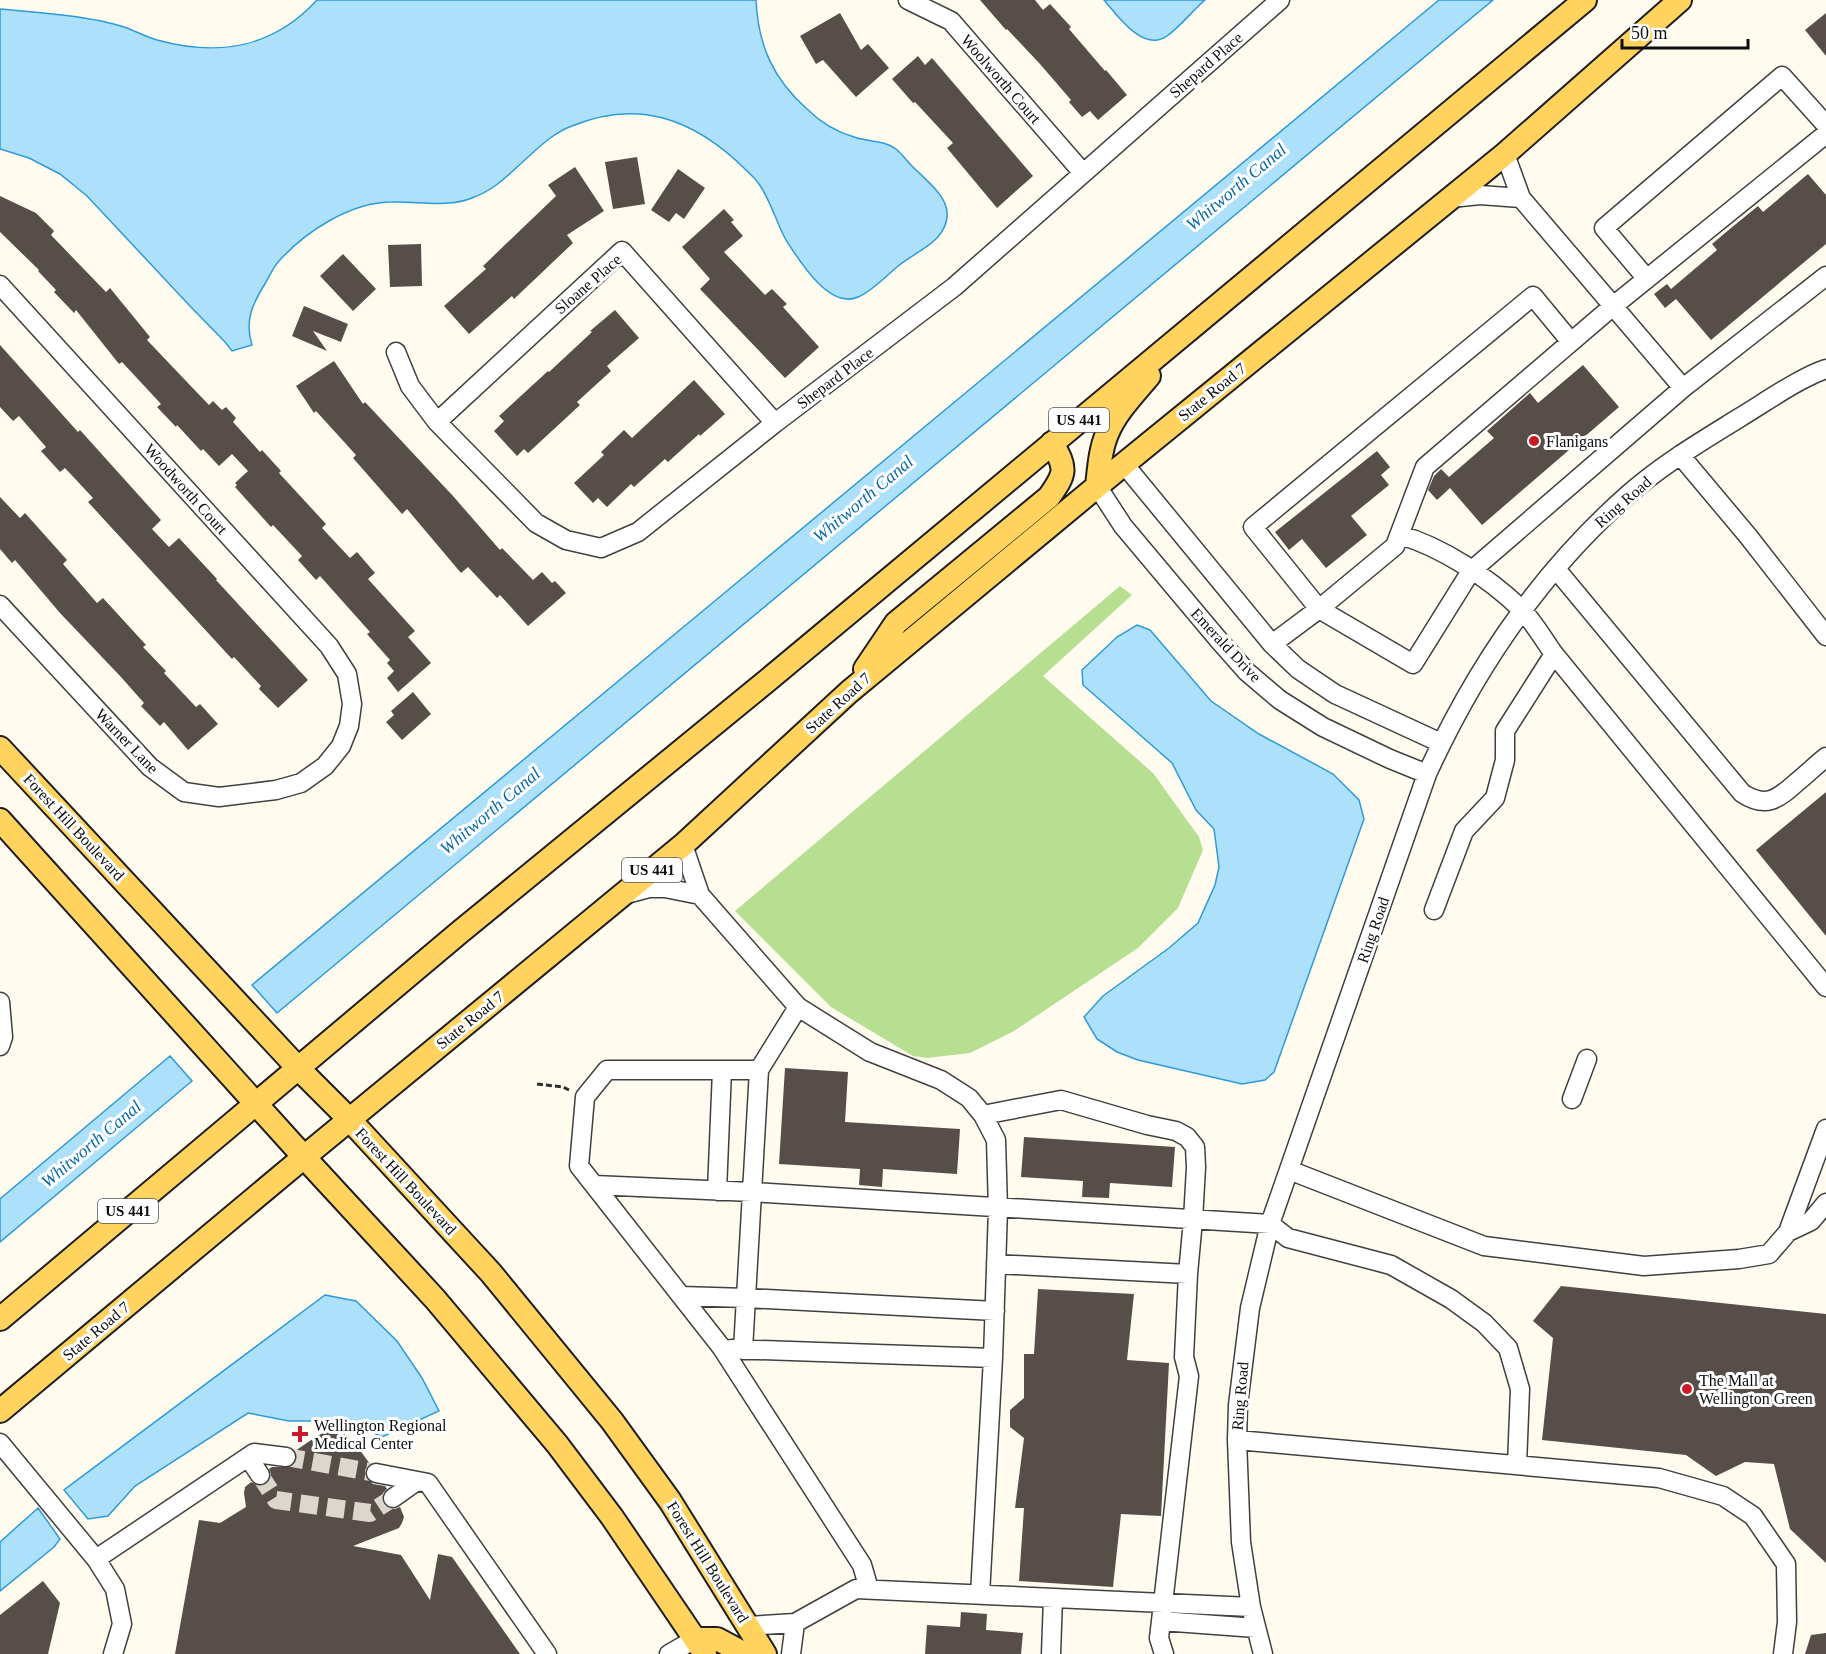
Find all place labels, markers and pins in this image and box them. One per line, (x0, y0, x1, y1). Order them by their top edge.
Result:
place label: Flanigans (1546, 433, 1608, 451)
marker: Flanigans (1527, 434, 1541, 448)
place label: The Mall at Wellington Green (1699, 1372, 1813, 1408)
marker: The Mall at Wellington Green (1680, 1382, 1694, 1396)
place label: Wellington Regional Medical Center (314, 1417, 447, 1452)
marker: Wellington Regional Medical Center (291, 1425, 309, 1443)

